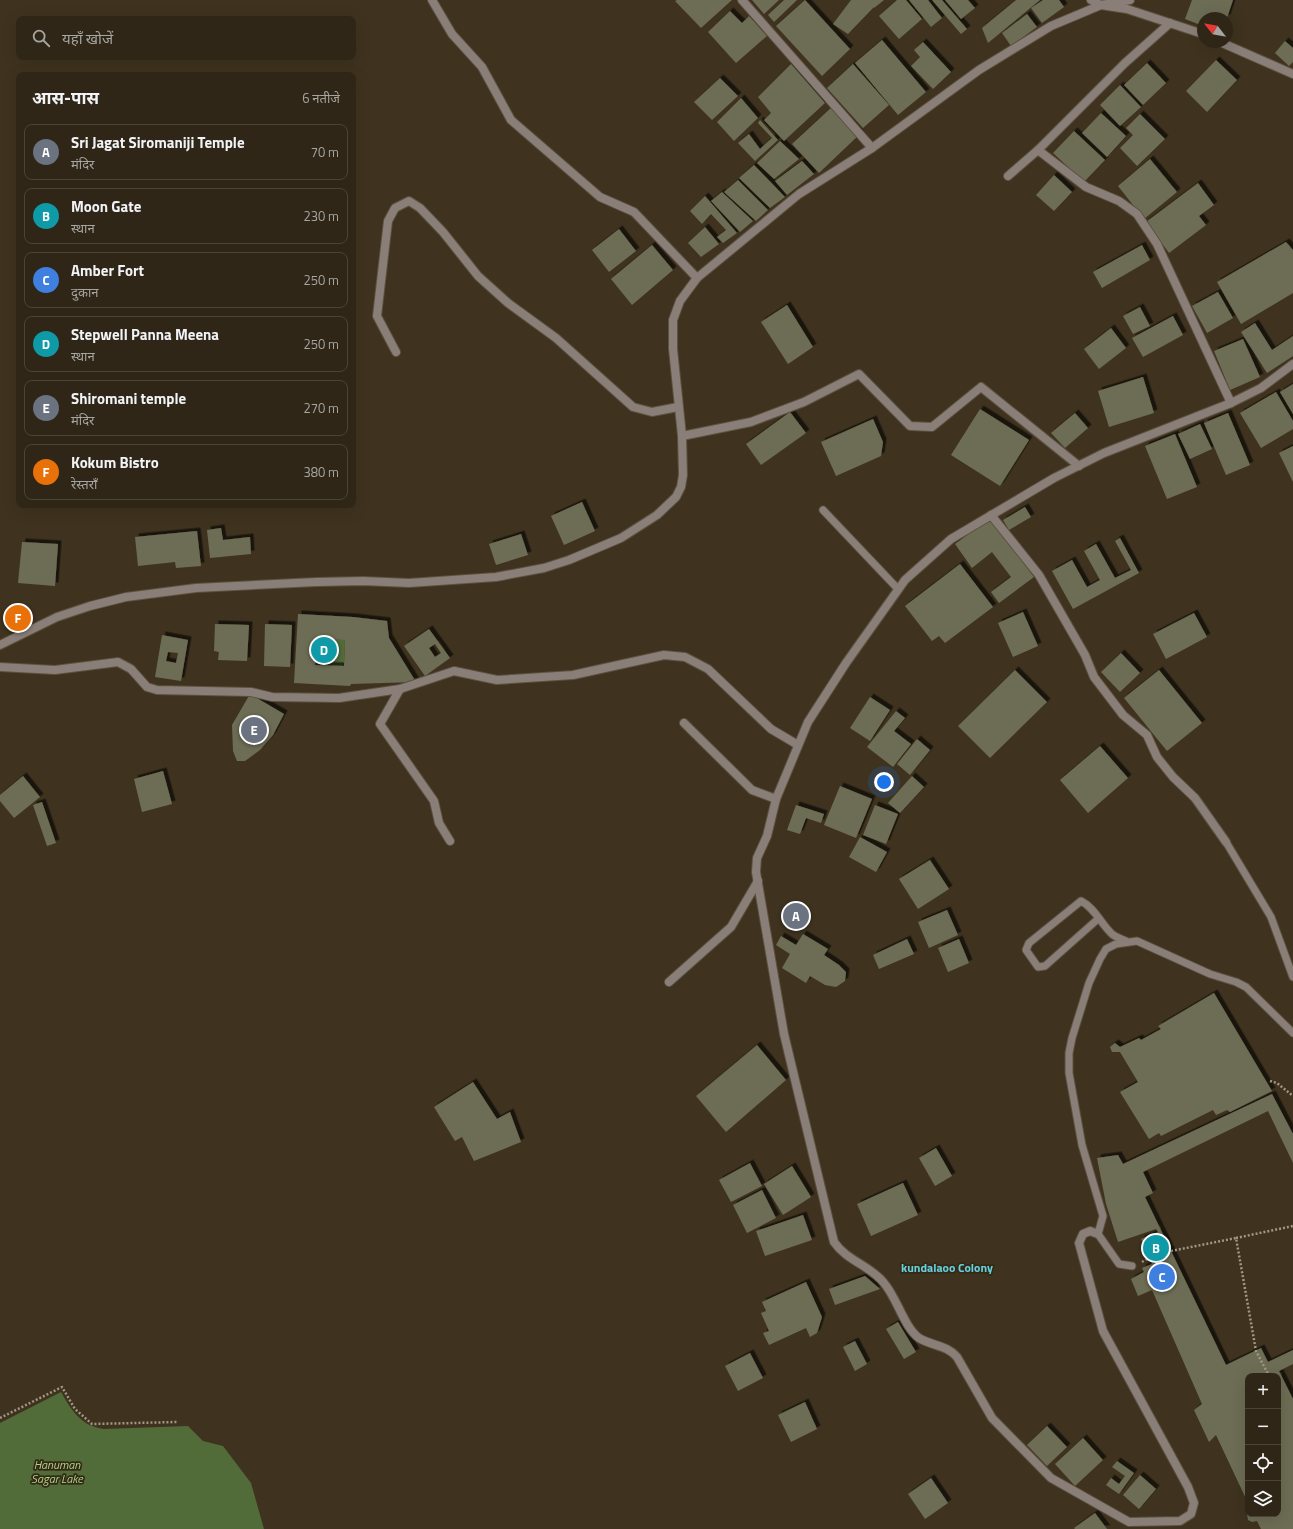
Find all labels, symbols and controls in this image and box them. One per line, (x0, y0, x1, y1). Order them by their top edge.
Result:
north arrow (1197, 12, 1233, 48)
search box (16, 16, 356, 60)
icon: search (30, 27, 52, 49)
text: यहाँ खोजें (62, 27, 113, 50)
text: आस-पास (32, 85, 99, 111)
text: 6 नतीजे (302, 88, 340, 108)
text: Sri Jagat Siromaniji Temple (71, 131, 245, 154)
text: A (42, 142, 50, 162)
text: 70 m (311, 142, 339, 162)
text: मंदिर (71, 154, 94, 174)
text: Moon Gate (71, 195, 141, 218)
text: B (42, 206, 50, 226)
text: 230 m (303, 206, 339, 226)
text: स्थान (71, 218, 95, 238)
text: Amber Fort (71, 259, 144, 282)
text: C (42, 270, 50, 290)
text: 250 m (303, 270, 339, 290)
text: दुकान (71, 282, 98, 302)
text: Stepwell Panna Meena (71, 323, 219, 346)
text: D (42, 334, 50, 354)
text: 250 m (303, 334, 339, 354)
text: स्थान (71, 346, 95, 366)
text: Shiromani temple (71, 387, 186, 410)
text: E (42, 398, 50, 418)
text: 270 m (303, 398, 339, 418)
text: मंदिर (71, 410, 94, 430)
text: Kokum Bistro (71, 451, 159, 474)
text: F (43, 462, 49, 482)
text: 380 m (303, 462, 339, 482)
text: रेस्तराँ (71, 474, 97, 494)
pin: F (5, 603, 31, 633)
pin: D (311, 635, 337, 665)
pin: E (241, 715, 267, 745)
your location (874, 772, 894, 792)
pin: A (783, 901, 809, 931)
pin: B (1143, 1233, 1169, 1263)
district label: kundalaoo Colony (901, 1258, 993, 1277)
pin: C (1149, 1262, 1175, 1292)
map controls (1245, 1373, 1281, 1517)
button: + (1245, 1373, 1281, 1409)
button: − (1245, 1409, 1281, 1445)
button: locate (1245, 1445, 1281, 1481)
water label: Hanuman Sagar Lake (31, 1455, 84, 1488)
button: layers (1245, 1481, 1281, 1517)

